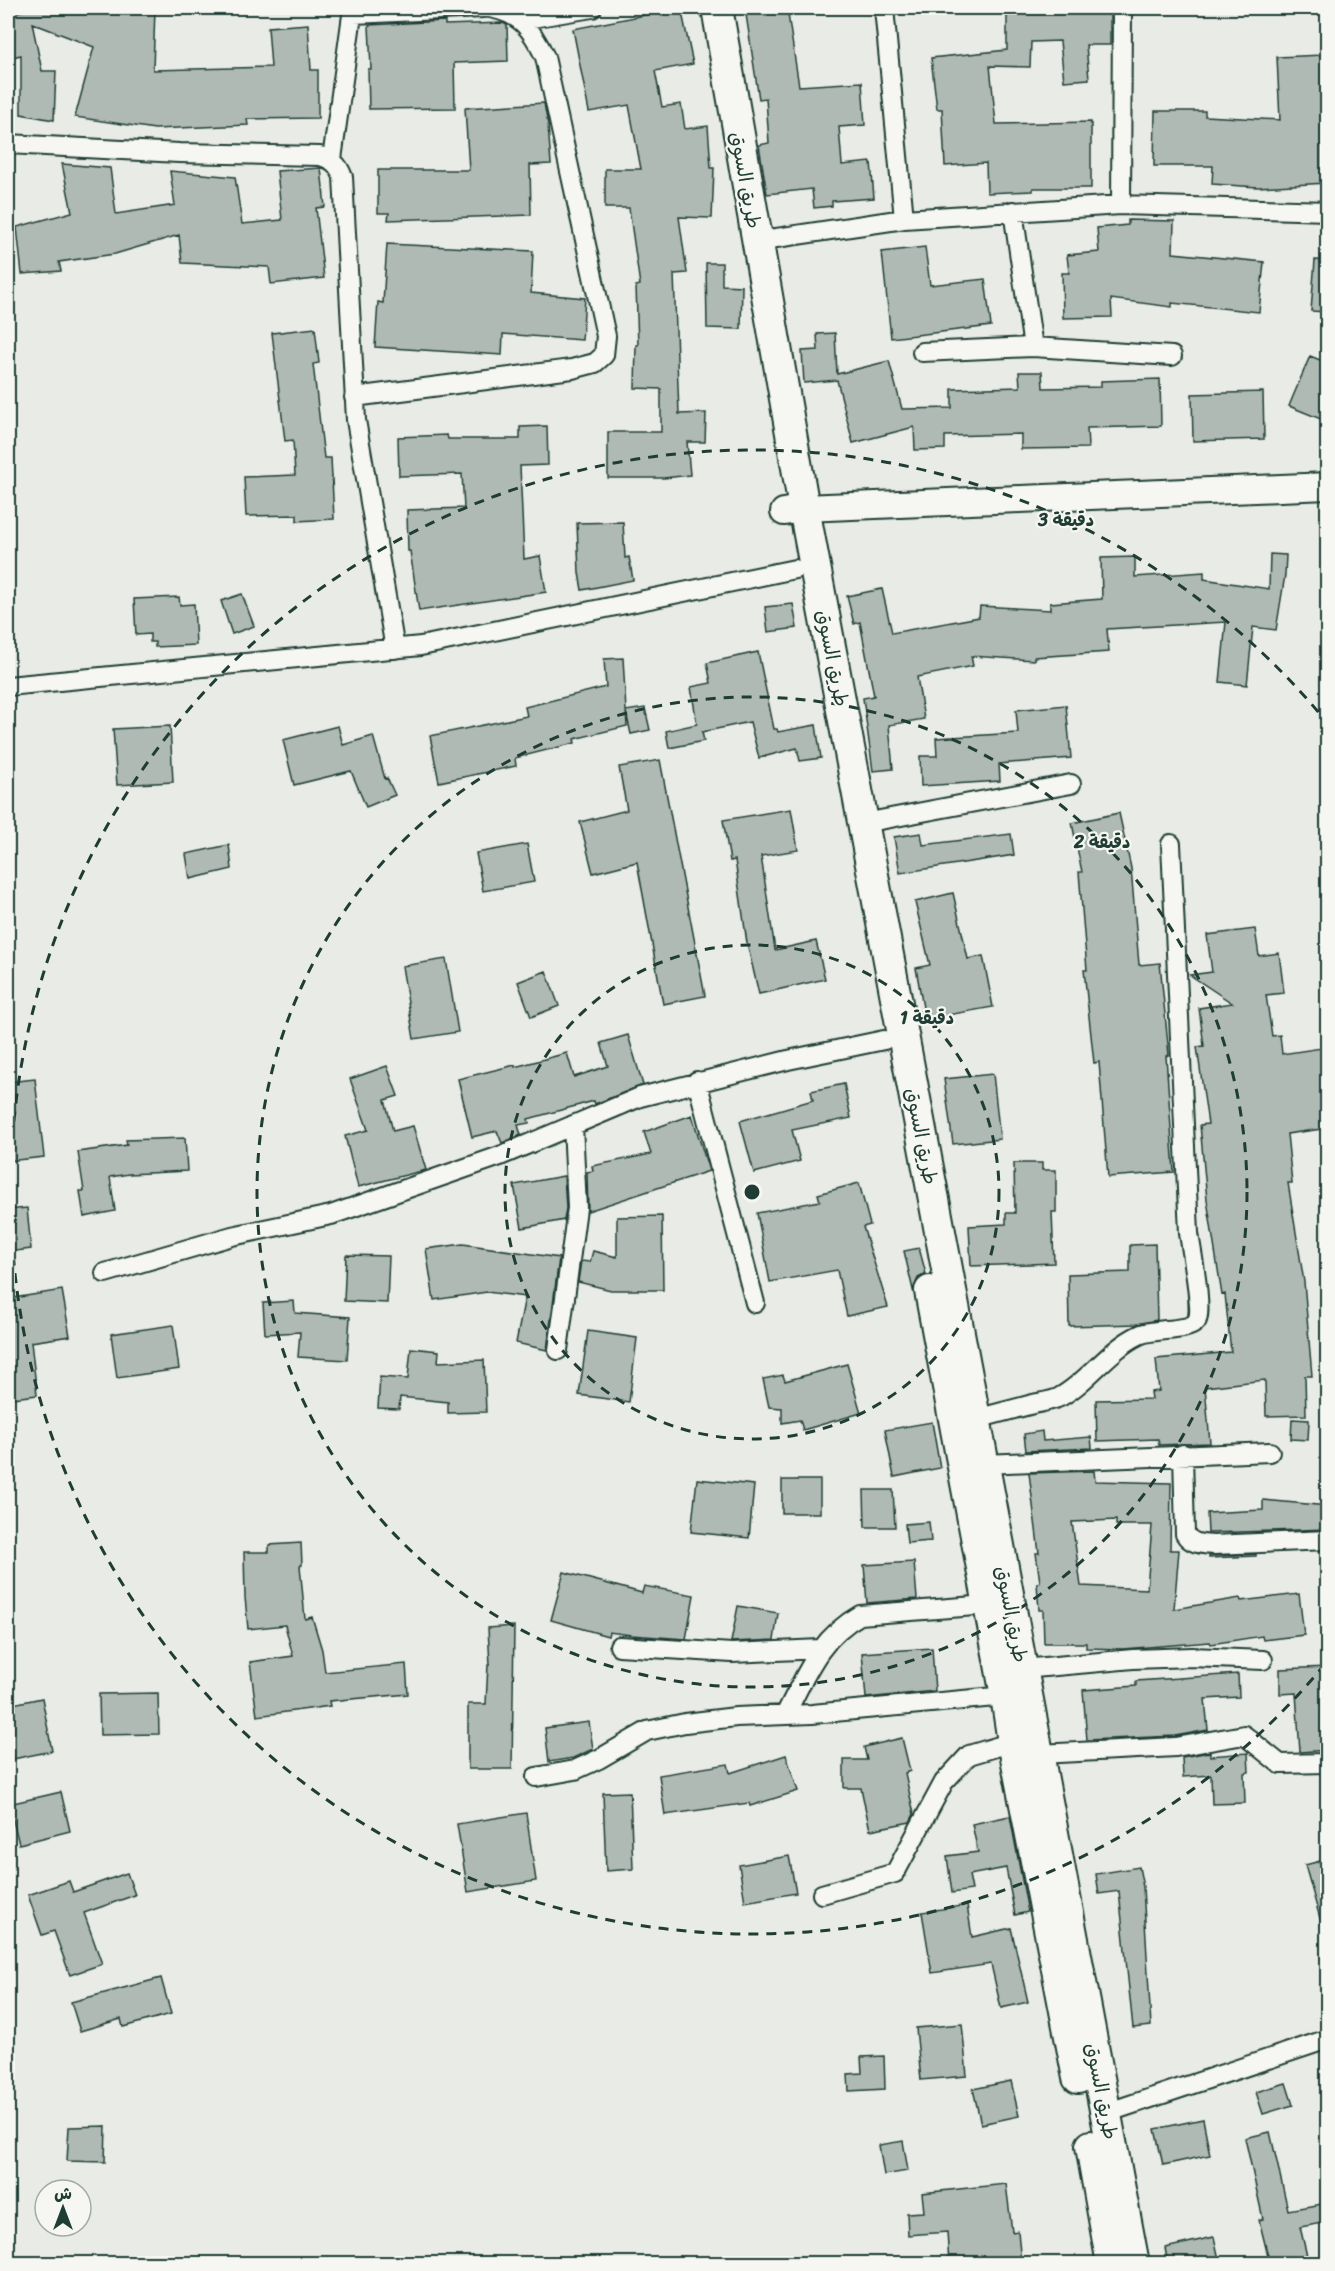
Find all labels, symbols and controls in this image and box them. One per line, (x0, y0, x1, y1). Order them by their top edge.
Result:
street label: طريق السوق (720, 129, 771, 231)
text: 3 دقيقة (1037, 504, 1094, 536)
street label: طريق السوق (806, 607, 859, 710)
text: 2 دقيقة (1073, 826, 1130, 858)
text: 1 دقيقة (900, 1002, 954, 1034)
street label: طريق السوق (895, 1085, 948, 1188)
centre of rings (742, 1182, 762, 1202)
street label: طريق السوق (985, 1563, 1038, 1666)
street label: طريق السوق (1075, 2040, 1128, 2143)
north arrow (33, 2178, 93, 2238)
text: ش (54, 2179, 72, 2208)

